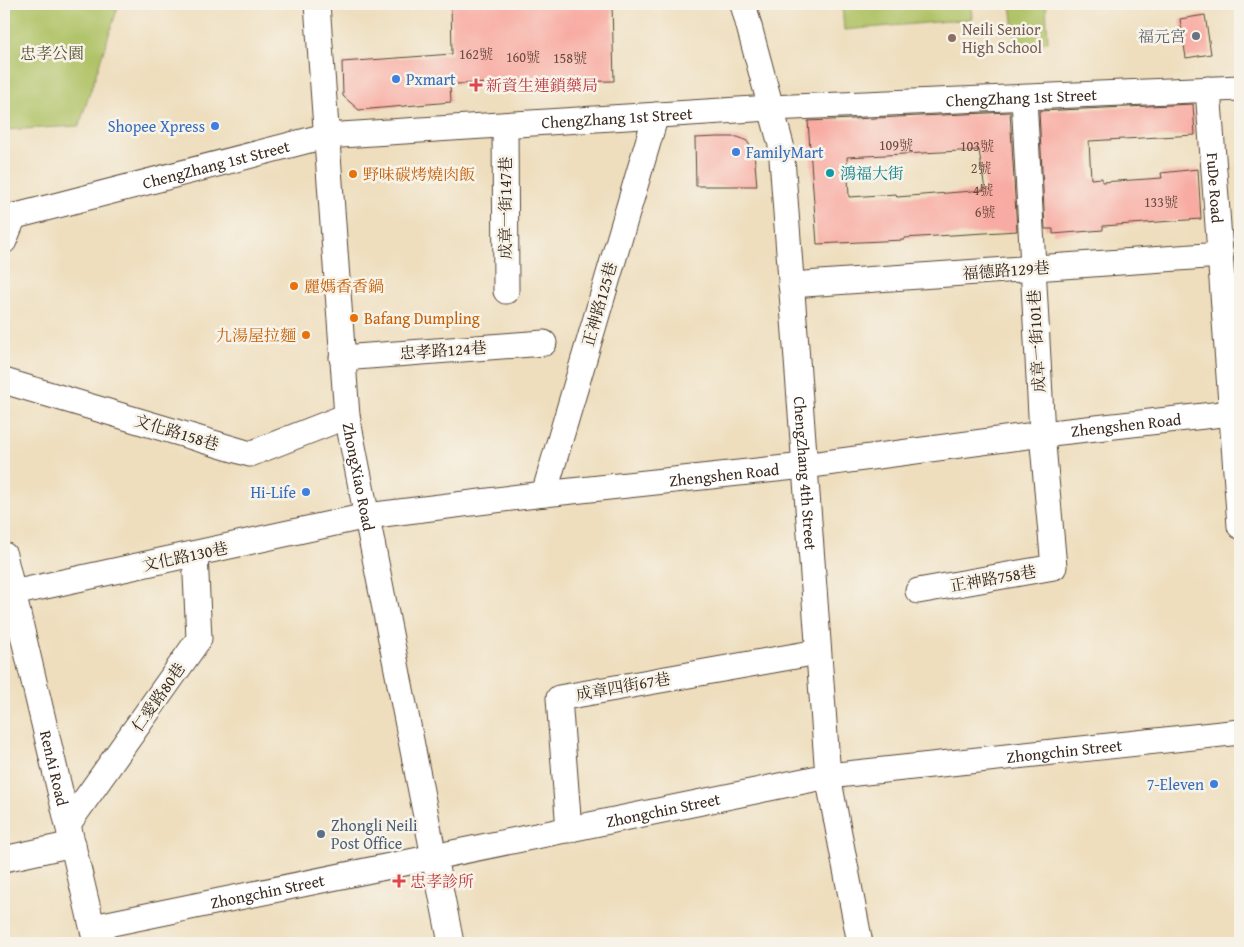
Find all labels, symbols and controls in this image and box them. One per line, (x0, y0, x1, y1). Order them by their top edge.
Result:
place label: Neili Senior High School (962, 17, 1043, 59)
place label: 福元宮 (1138, 24, 1186, 48)
marker: 福元宮 (1190, 30, 1202, 42)
marker: Neili Senior High School (946, 32, 958, 44)
park label: 忠孝公園 (20, 41, 84, 65)
house number: 162號 (459, 44, 493, 64)
house number: 160號 (506, 47, 540, 67)
house number: 158號 (553, 48, 587, 68)
place label: Pxmart (406, 67, 456, 91)
marker: Pxmart (390, 73, 402, 85)
place label: 新資生連鎖藥局 (486, 73, 598, 97)
marker: 新資生連鎖藥局 (470, 79, 482, 91)
street label: ChengZhang 1st Street (945, 82, 1098, 113)
street label: ChengZhang 1st Street (541, 101, 694, 134)
place label: Shopee Xpress (108, 114, 205, 138)
marker: Shopee Xpress (209, 120, 221, 132)
street label: ChengZhang 1st Street (140, 134, 293, 195)
house number: 109號 (879, 135, 913, 155)
house number: 103號 (960, 136, 994, 156)
place label: FamilyMart (746, 140, 824, 164)
marker: FamilyMart (730, 146, 742, 158)
street label: FuDe Road (1201, 152, 1230, 224)
street label: 成章一街147巷 (493, 156, 517, 260)
house number: 2號 (971, 158, 991, 178)
place label: 鴻福大街 (840, 161, 904, 185)
place label: 野味碳烤燒肉飯 (363, 162, 475, 186)
marker: 鴻福大街 (824, 167, 836, 179)
marker: 野味碳烤燒肉飯 (347, 168, 359, 180)
house number: 4號 (973, 180, 993, 200)
house number: 133號 (1144, 192, 1178, 212)
house number: 6號 (975, 202, 995, 222)
street label: 福德路129巷 (962, 255, 1050, 285)
street label: 正神路125巷 (575, 259, 623, 349)
place label: 麗媽香香鍋 (304, 274, 384, 298)
marker: 麗媽香香鍋 (288, 280, 300, 292)
street label: 成章一街101巷 (1021, 289, 1051, 393)
place label: Bafang Dumpling (364, 306, 480, 330)
marker: Bafang Dumpling (348, 312, 360, 324)
place label: 九湯屋拉麵 (216, 323, 296, 347)
marker: 九湯屋拉麵 (300, 329, 312, 341)
street label: 忠孝路124巷 (399, 335, 487, 365)
street label: ChengZhang 4th Street (788, 395, 823, 551)
street label: Zhengshen Road (1070, 407, 1183, 443)
street label: 文化路158巷 (132, 408, 222, 456)
street label: ZhongXiao Road (337, 421, 381, 533)
street label: Zhengshen Road (668, 457, 781, 492)
place label: Hi-Life (250, 480, 296, 504)
marker: Hi-Life (300, 486, 312, 498)
street label: 文化路130巷 (140, 535, 230, 577)
street label: 正神路758巷 (948, 559, 1038, 597)
street label: 仁愛路80巷 (125, 658, 191, 736)
street label: 成章四街67巷 (574, 666, 672, 706)
street label: RenAi Road (34, 728, 75, 809)
street label: Zhongchin Street (1005, 733, 1124, 769)
place label: 7-Eleven (1147, 772, 1204, 796)
marker: 7-Eleven (1208, 778, 1220, 790)
street label: Zhongchin Street (604, 786, 723, 833)
place label: Zhongli Neili Post Office (331, 813, 418, 855)
marker: Zhongli Neili Post Office (315, 828, 327, 840)
street label: Zhongchin Street (208, 868, 327, 915)
place label: 忠孝診所 (410, 869, 474, 893)
marker: 忠孝診所 (392, 874, 406, 888)

